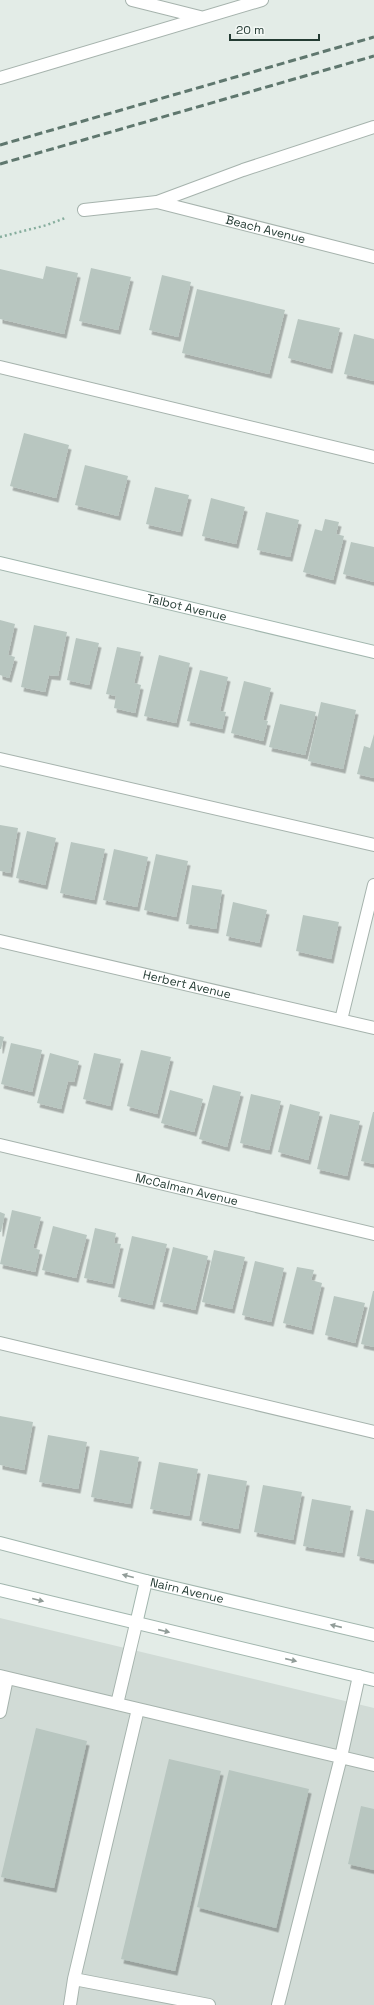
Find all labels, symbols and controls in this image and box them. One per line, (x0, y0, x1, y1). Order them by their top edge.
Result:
scale bar (230, 16, 319, 42)
text: 20 m (236, 22, 264, 38)
street label: Beach Avenue (224, 212, 307, 247)
street label: Talbot Avenue (145, 590, 228, 625)
street label: Herbert Avenue (141, 967, 233, 1002)
street label: McCalman Avenue (134, 1169, 240, 1209)
one-way arrow (122, 1573, 134, 1579)
street label: Nairn Avenue (149, 1574, 225, 1607)
one-way arrow (32, 1597, 44, 1603)
one-way arrow (330, 1623, 342, 1629)
one-way arrow (158, 1628, 170, 1634)
one-way arrow (284, 1658, 297, 1664)

